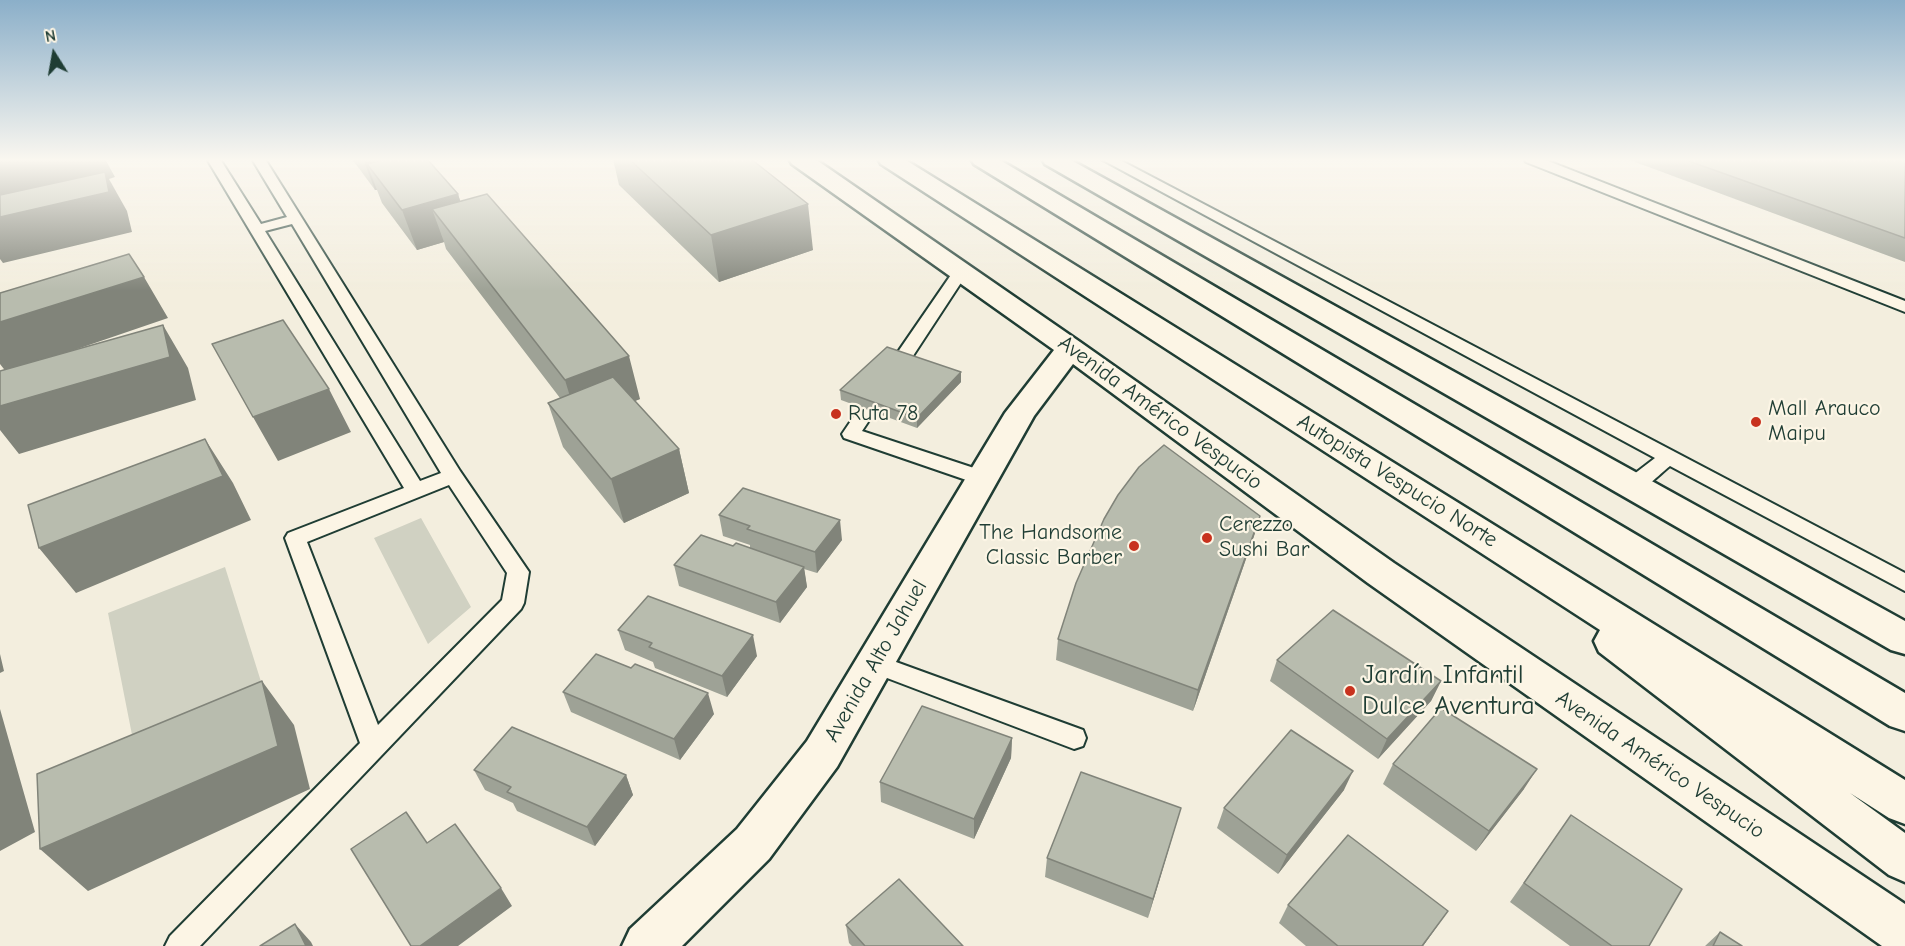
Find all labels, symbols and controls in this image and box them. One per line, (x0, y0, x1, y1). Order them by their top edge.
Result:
north arrow (24, 24, 84, 84)
text: N (44, 27, 57, 46)
street label: Avenida Américo Vespucio (1053, 330, 1267, 496)
place label: Mall Arauco Maipu (1768, 396, 1881, 448)
place label: Ruta 78 (848, 401, 918, 427)
marker: Ruta 78 (829, 407, 843, 421)
street label: Autopista Vespucio Norte (1292, 409, 1502, 553)
marker: Mall Arauco Maipu (1749, 415, 1763, 429)
place label: Cerezzo Sushi Bar (1219, 512, 1309, 564)
place label: The Handsome Classic Barber (979, 520, 1122, 572)
marker: Cerezzo Sushi Bar (1200, 531, 1214, 545)
marker: The Handsome Classic Barber (1127, 539, 1141, 553)
street label: Avenida Alto Jahuel (819, 575, 933, 747)
place label: Jardín Infantil Dulce Aventura (1362, 659, 1535, 722)
marker: Jardín Infantil Dulce Aventura (1343, 684, 1357, 698)
street label: Avenida Américo Vespucio (1551, 685, 1769, 845)

